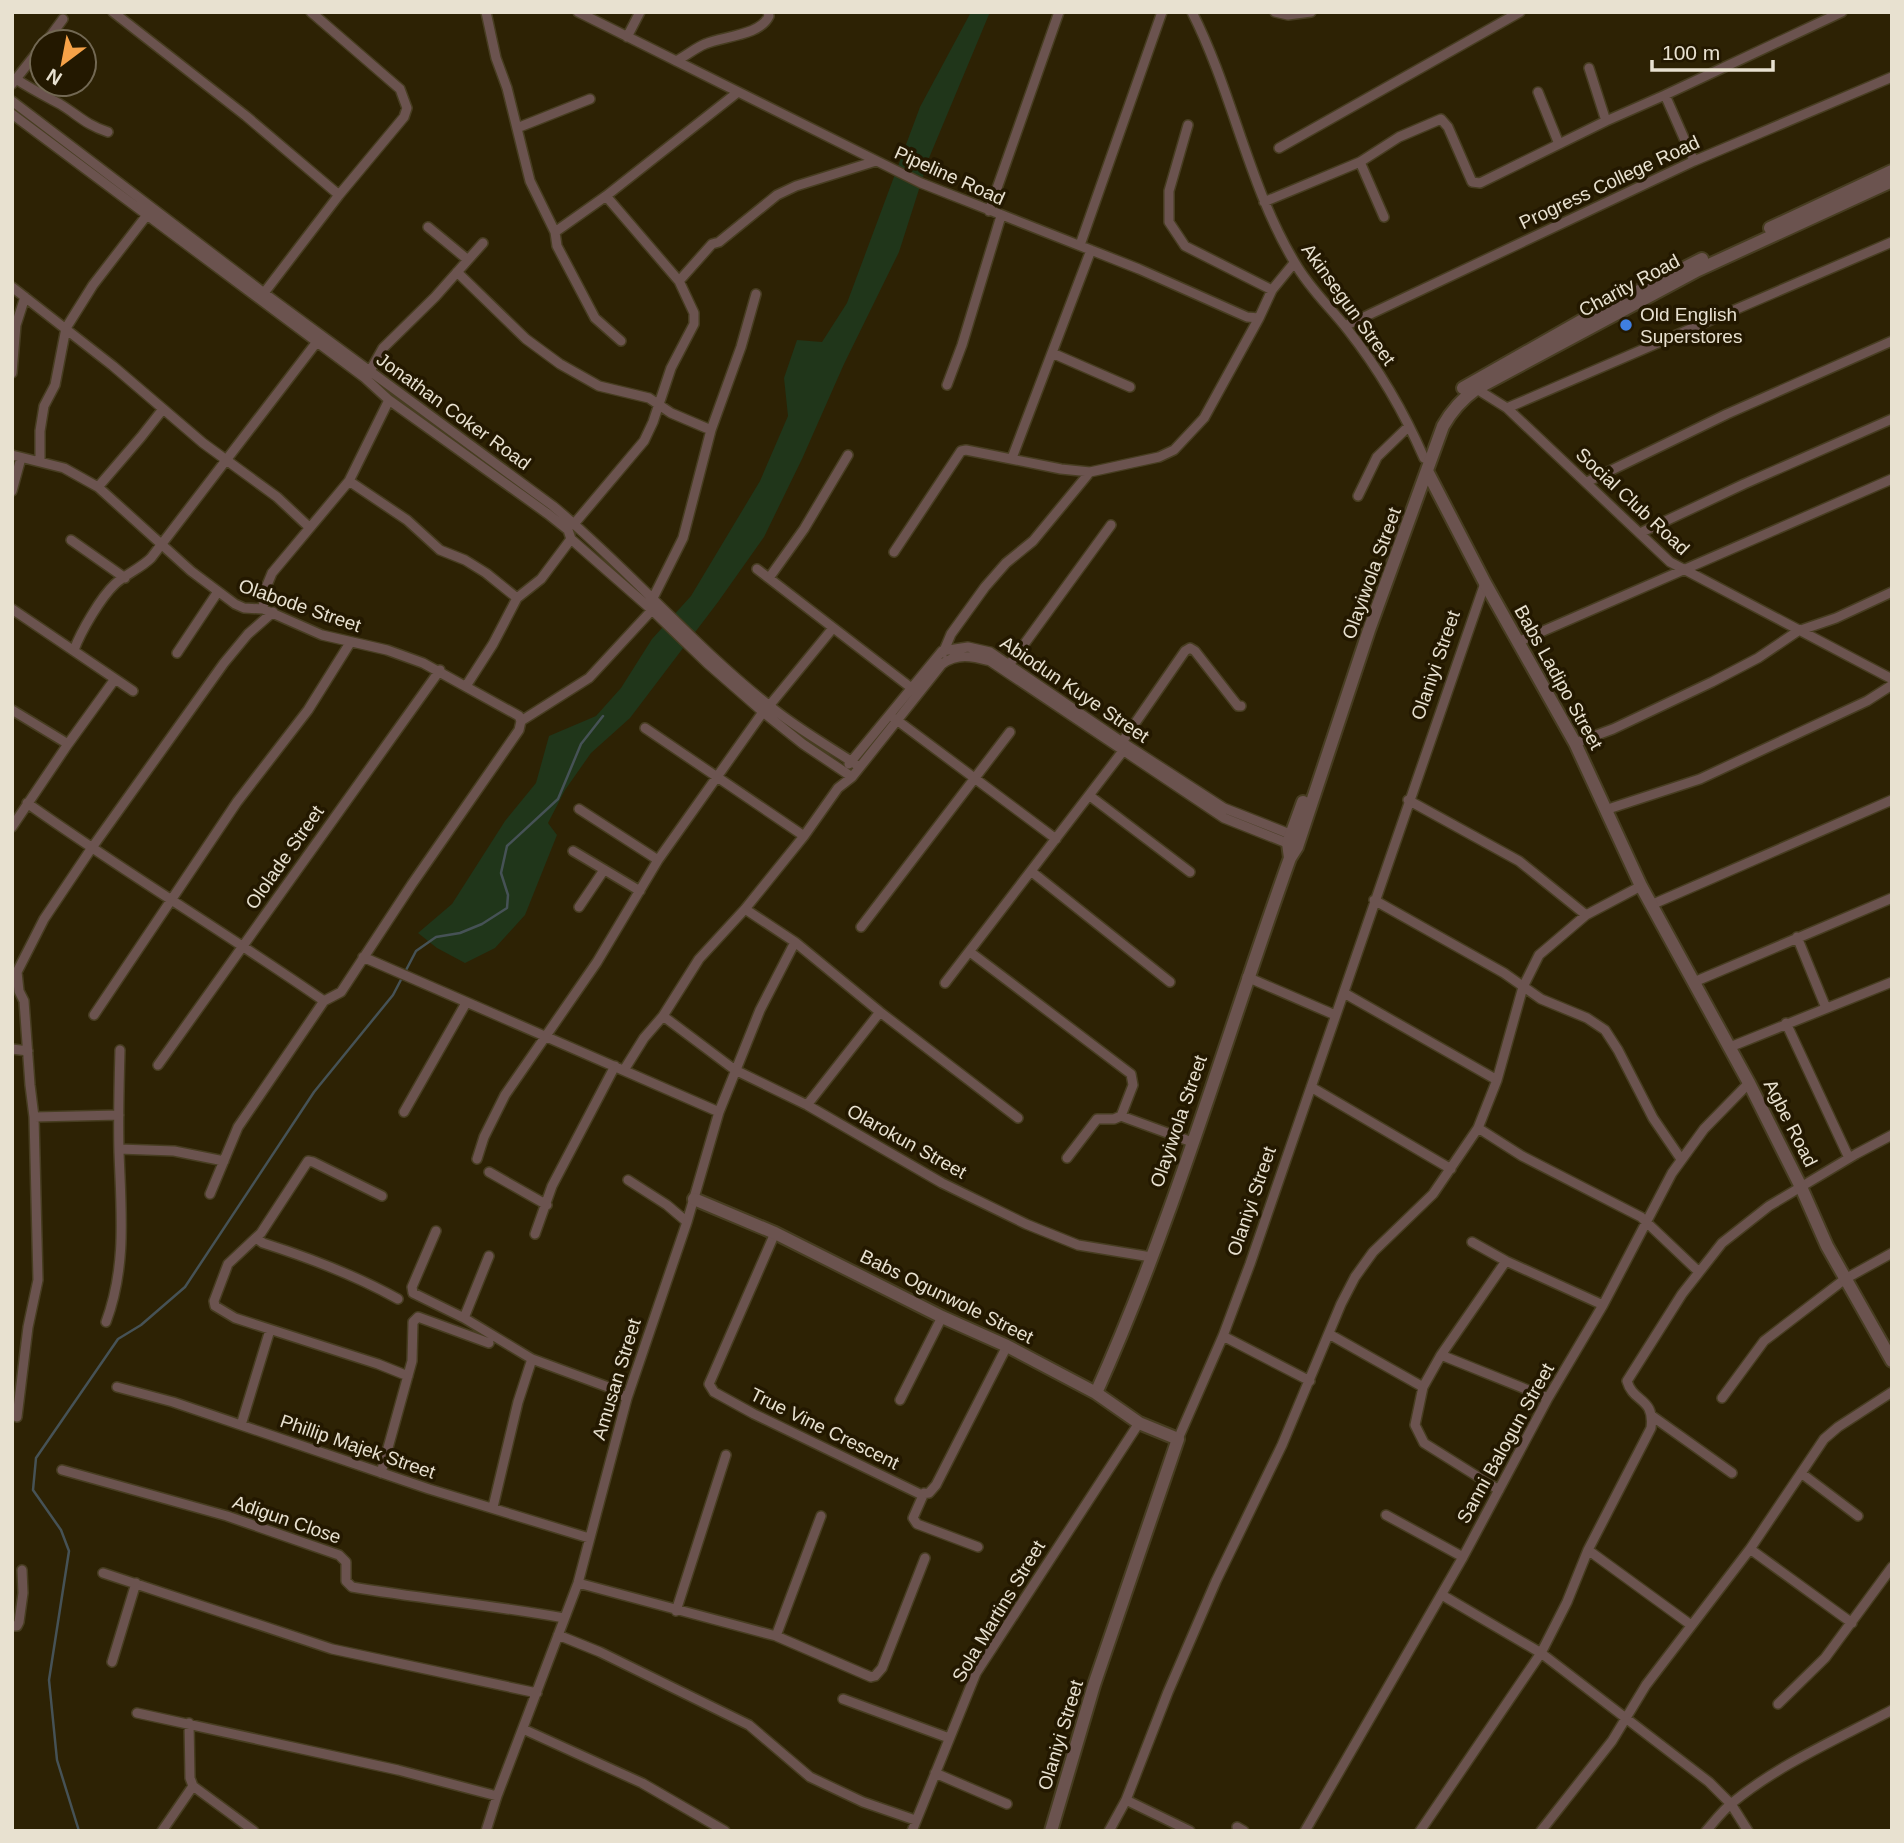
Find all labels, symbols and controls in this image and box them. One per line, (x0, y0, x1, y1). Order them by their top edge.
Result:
north arrow (28, 28, 98, 98)
scale bar (1652, 28, 1773, 72)
text: 100 m (1662, 41, 1720, 64)
text: N (43, 64, 66, 90)
street label: Progress College Road (1516, 131, 1703, 233)
street label: Pipeline Road (891, 142, 1008, 209)
street label: Akinsegun Street (1298, 240, 1400, 370)
street label: Charity Road (1575, 250, 1683, 321)
place label: Old English Superstores (1640, 304, 1742, 347)
marker: Old English Superstores (1618, 317, 1634, 333)
street label: Jonathan Coker Road (373, 349, 535, 474)
street label: Social Club Road (1572, 444, 1694, 559)
street label: Olayiwola Street (1338, 504, 1405, 642)
street label: Olabode Street (236, 575, 364, 636)
street label: Babs Ladipo Street (1510, 601, 1607, 754)
street label: Olaniyi Street (1407, 607, 1464, 722)
street label: Abiodun Kuye Street (997, 632, 1153, 747)
street label: Ololade Street (241, 801, 328, 913)
street label: Olayiwola Street (1146, 1052, 1211, 1190)
street label: Agbe Road (1760, 1076, 1821, 1170)
street label: Olarokun Street (843, 1100, 971, 1183)
street label: Olaniyi Street (1223, 1143, 1280, 1258)
street label: Babs Ogunwole Street (857, 1245, 1037, 1348)
street label: Amusan Street (588, 1315, 645, 1442)
street label: Sanni Balogun Street (1453, 1359, 1558, 1527)
street label: True Vine Crescent (747, 1383, 903, 1474)
street label: Phillip Majek Street (278, 1410, 439, 1483)
street label: Adigun Close (230, 1491, 344, 1548)
street label: Sola Martins Street (948, 1536, 1049, 1686)
street label: Olaniyi Street (1034, 1677, 1087, 1793)

